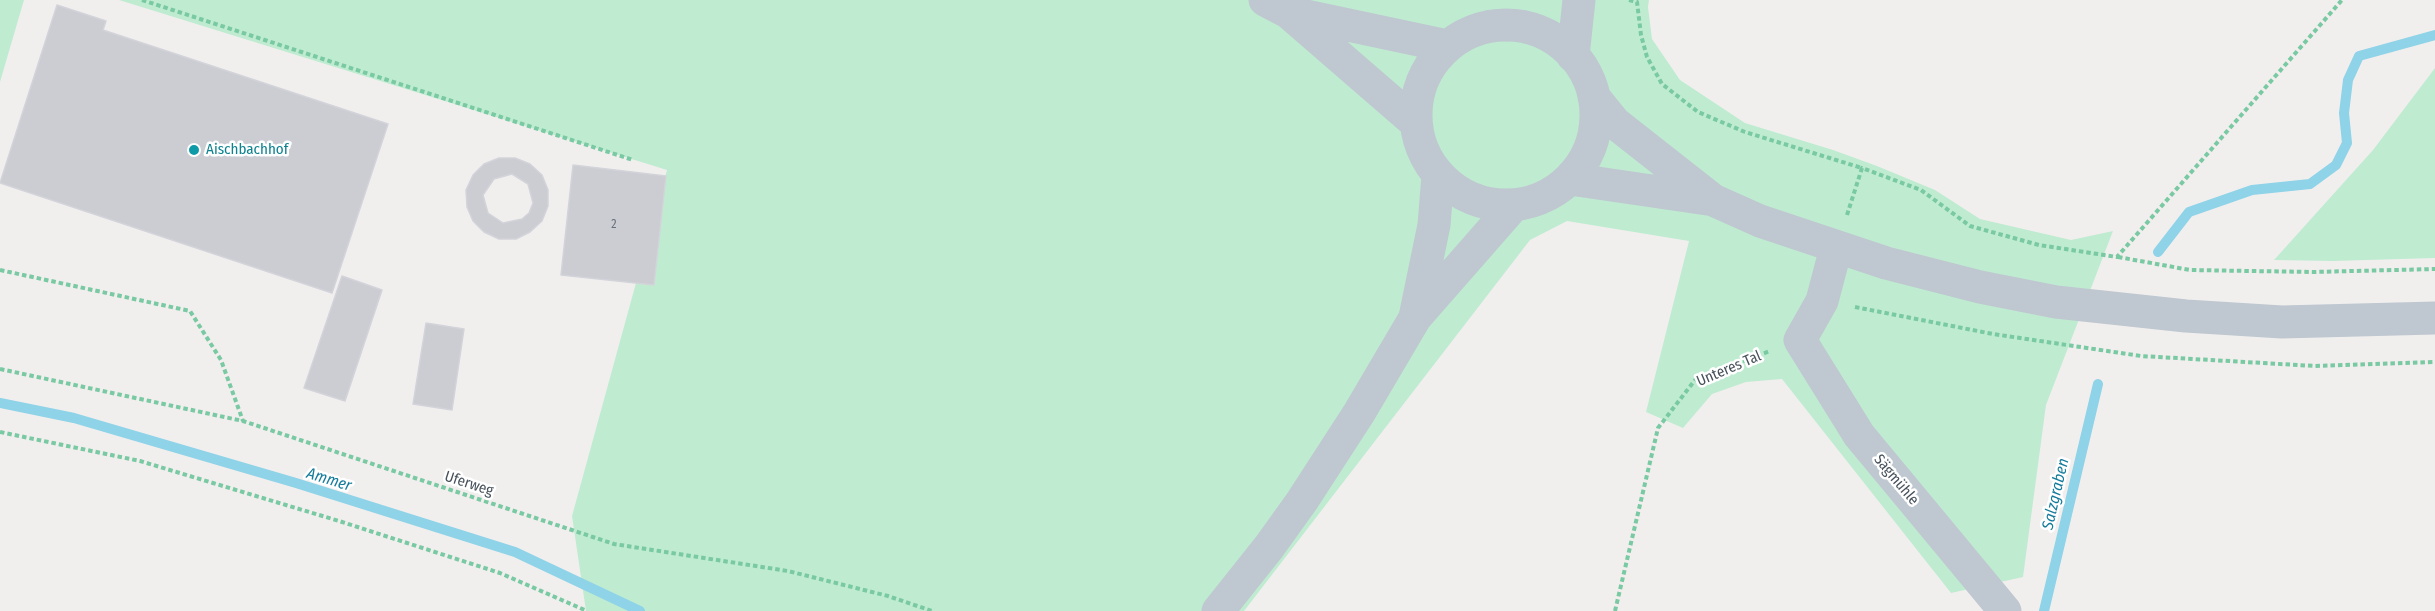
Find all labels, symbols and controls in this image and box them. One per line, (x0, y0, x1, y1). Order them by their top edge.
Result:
place label: Aischbachhof (206, 141, 288, 159)
marker: Aischbachhof (187, 143, 201, 157)
house number: 2 (611, 218, 617, 232)
street label: Unteres Tal (1694, 347, 1764, 391)
street label: Sägmühle (1870, 451, 1922, 509)
water label: Salzgraben (2038, 456, 2074, 532)
water label: Ammer (304, 464, 354, 496)
street label: Uferweg (442, 468, 496, 500)

